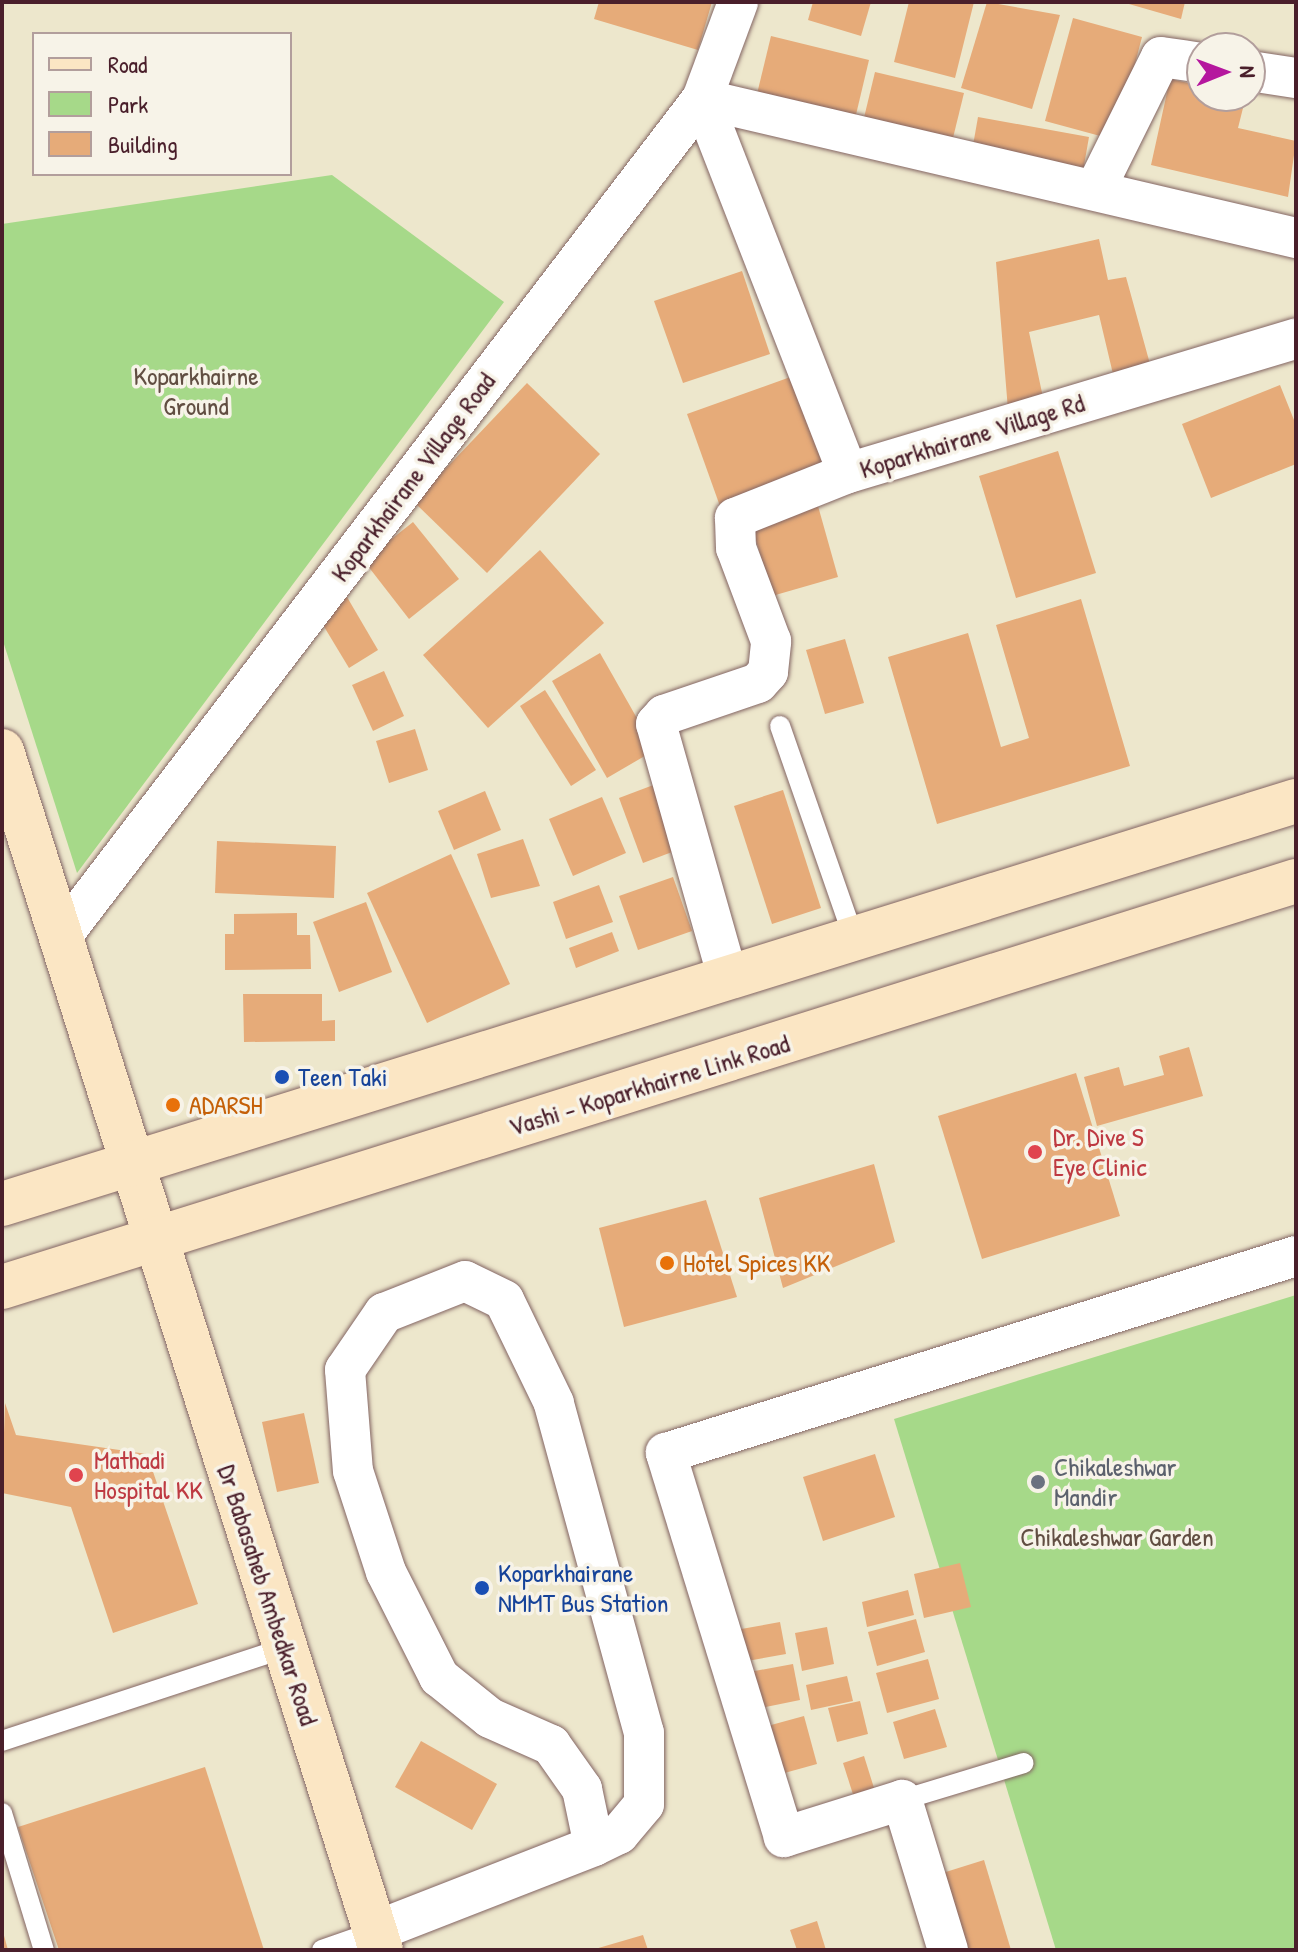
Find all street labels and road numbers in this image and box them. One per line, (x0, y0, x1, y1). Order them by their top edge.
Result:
street label: Koparkhairane Village Road (324, 366, 502, 588)
street label: Koparkhairane Village Rd (856, 387, 1088, 485)
street label: Vashi - Koparkhairne Link Road (505, 1027, 793, 1143)
street label: Dr Babasaheb Ambedkar Road (211, 1461, 325, 1729)

